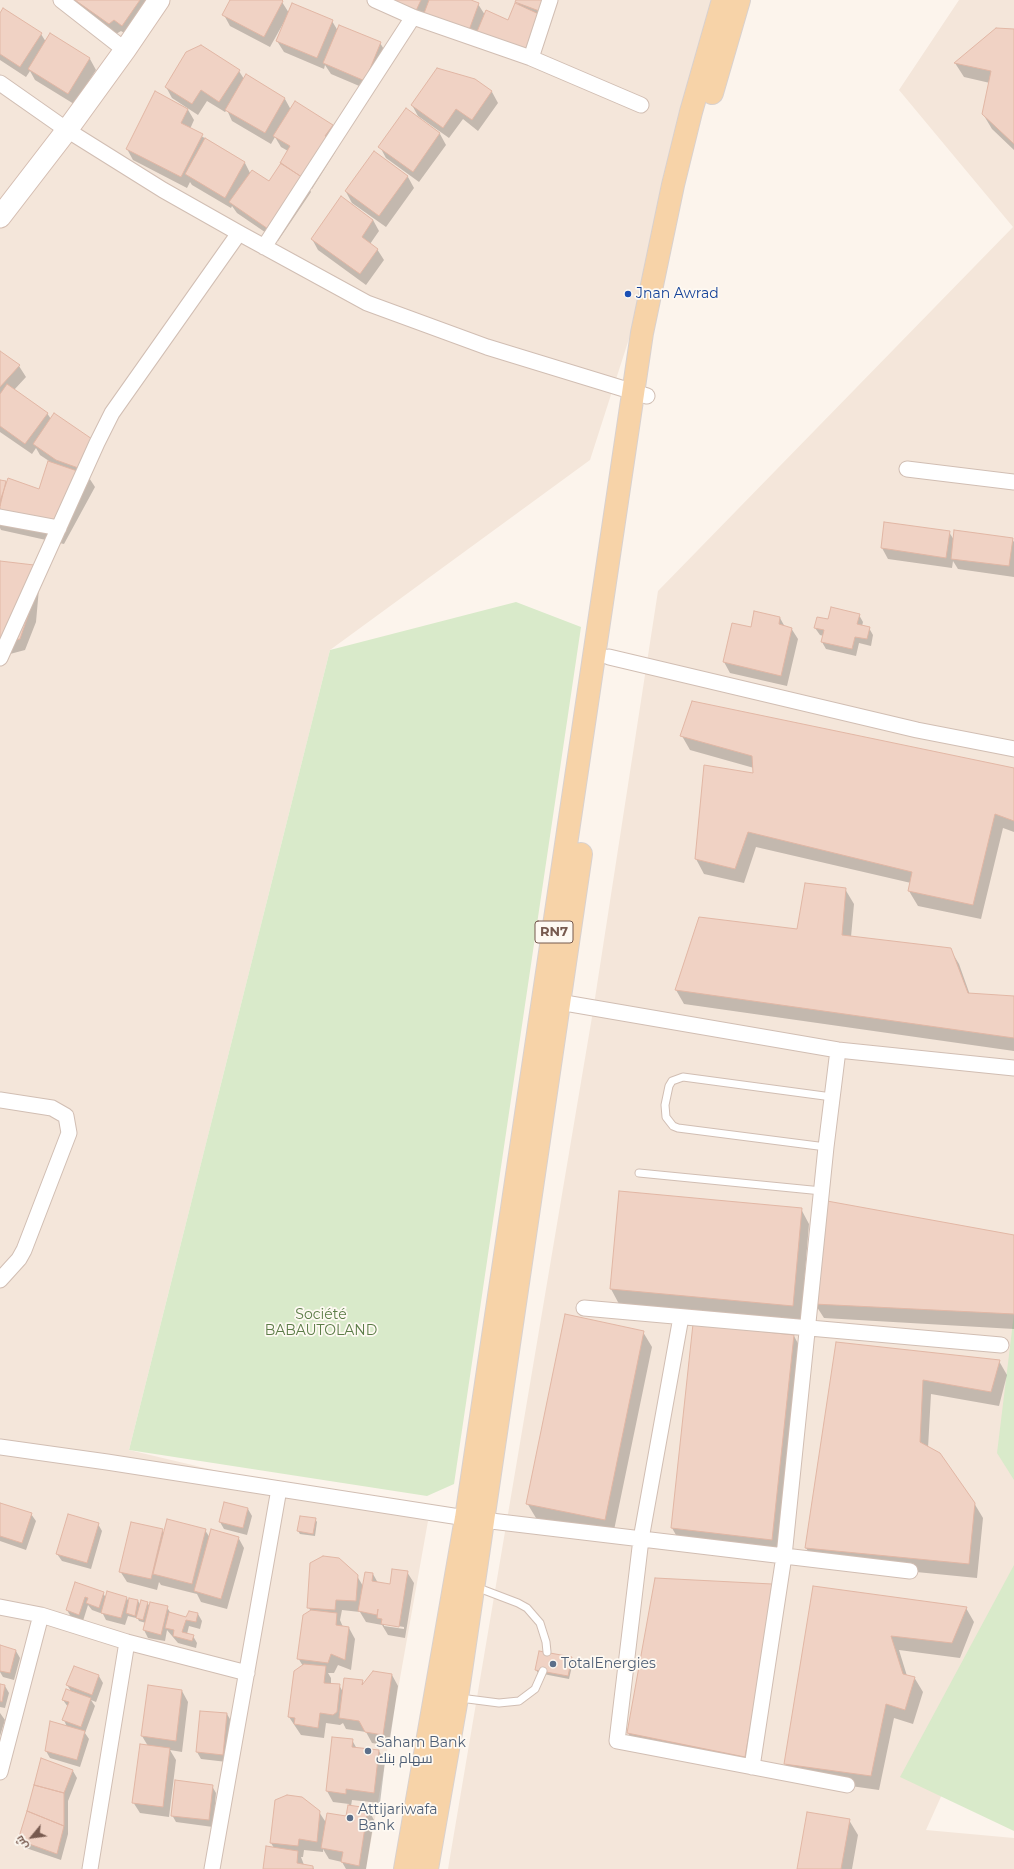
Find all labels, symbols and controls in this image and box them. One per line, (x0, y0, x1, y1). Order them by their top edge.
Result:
place label: Jnan Awrad (636, 286, 719, 302)
marker: Jnan Awrad (623, 289, 633, 299)
road number: RN7 (535, 921, 573, 943)
park label: Société BABAUTOLAND (265, 1307, 377, 1340)
place label: TotalEnergies (561, 1656, 656, 1672)
marker: TotalEnergies (548, 1659, 558, 1669)
place label: Saham Bank سهام بنك (376, 1735, 466, 1768)
marker: Saham Bank سهام بنك (363, 1746, 373, 1756)
place label: Attijariwafa Bank (358, 1802, 437, 1834)
marker: Attijariwafa Bank (345, 1813, 355, 1823)
north arrow (12, 1817, 52, 1857)
text: ش (12, 1833, 31, 1852)

